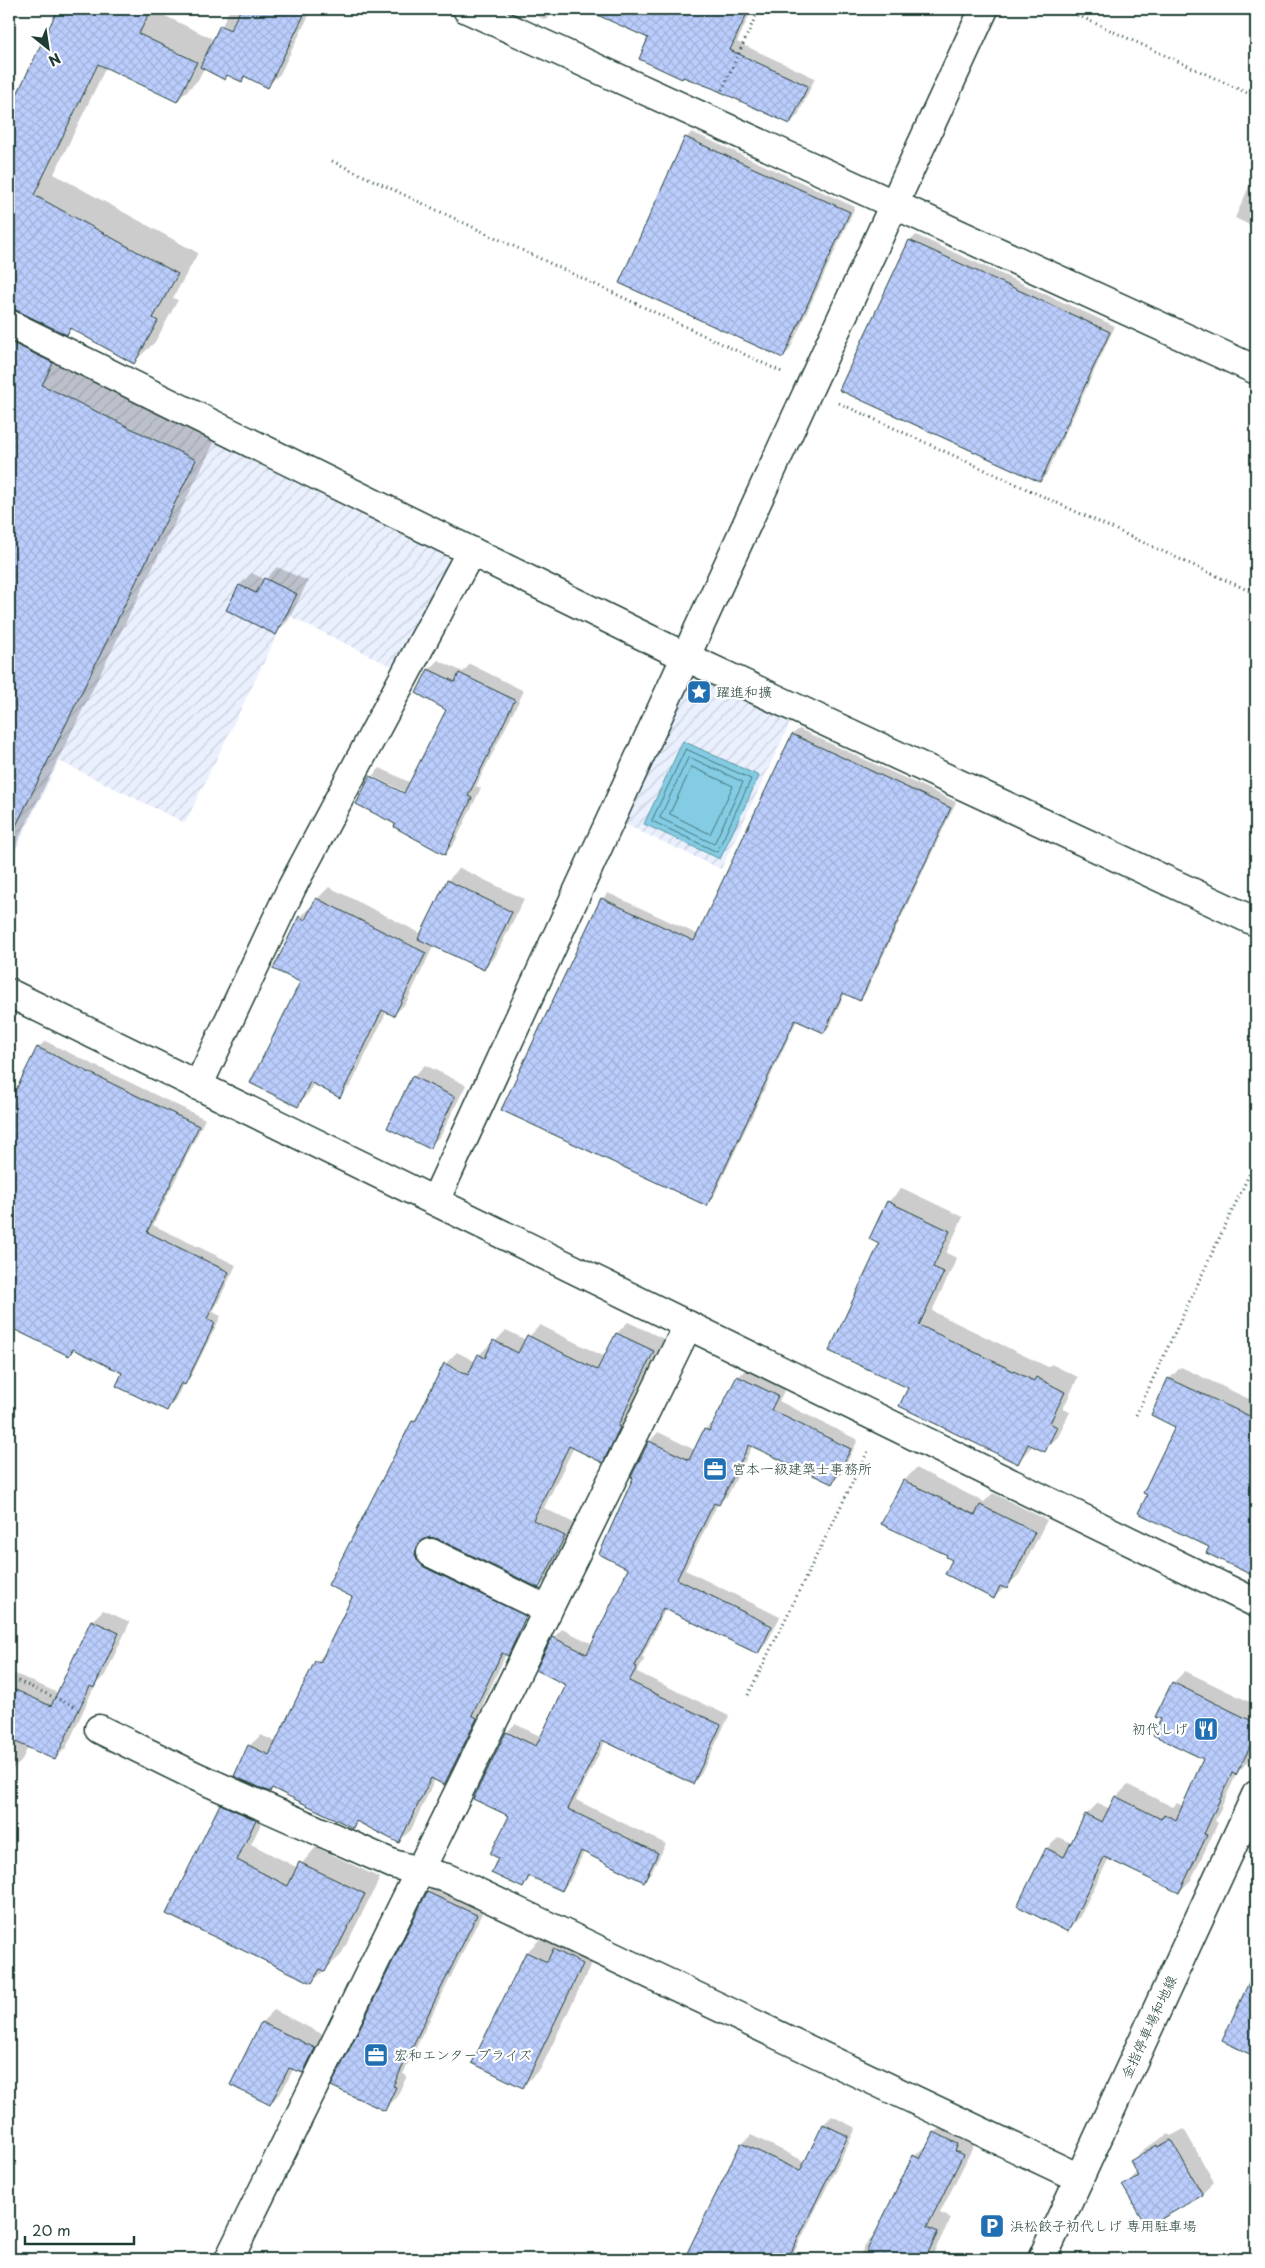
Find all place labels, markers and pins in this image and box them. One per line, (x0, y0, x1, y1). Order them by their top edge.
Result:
place icon: 躍進和擴 (686, 679, 712, 705)
place label: 躍進和擴 (716, 681, 772, 702)
office icon: 宮本一級建築士事務所 (702, 1456, 728, 1482)
place label: 宮本一級建築士事務所 (732, 1458, 872, 1479)
restaurant icon: 初代しげ (1193, 1716, 1219, 1742)
place label: 初代しげ (1132, 1718, 1188, 1739)
office icon: 宏和エンタープライズ (363, 2042, 389, 2068)
place label: 宏和エンタープライズ (394, 2044, 532, 2065)
parking icon: 浜松餃子初代しげ 専用駐車場 (979, 2213, 1005, 2239)
place label: 浜松餃子初代しげ 専用駐車場 (1010, 2215, 1197, 2236)

